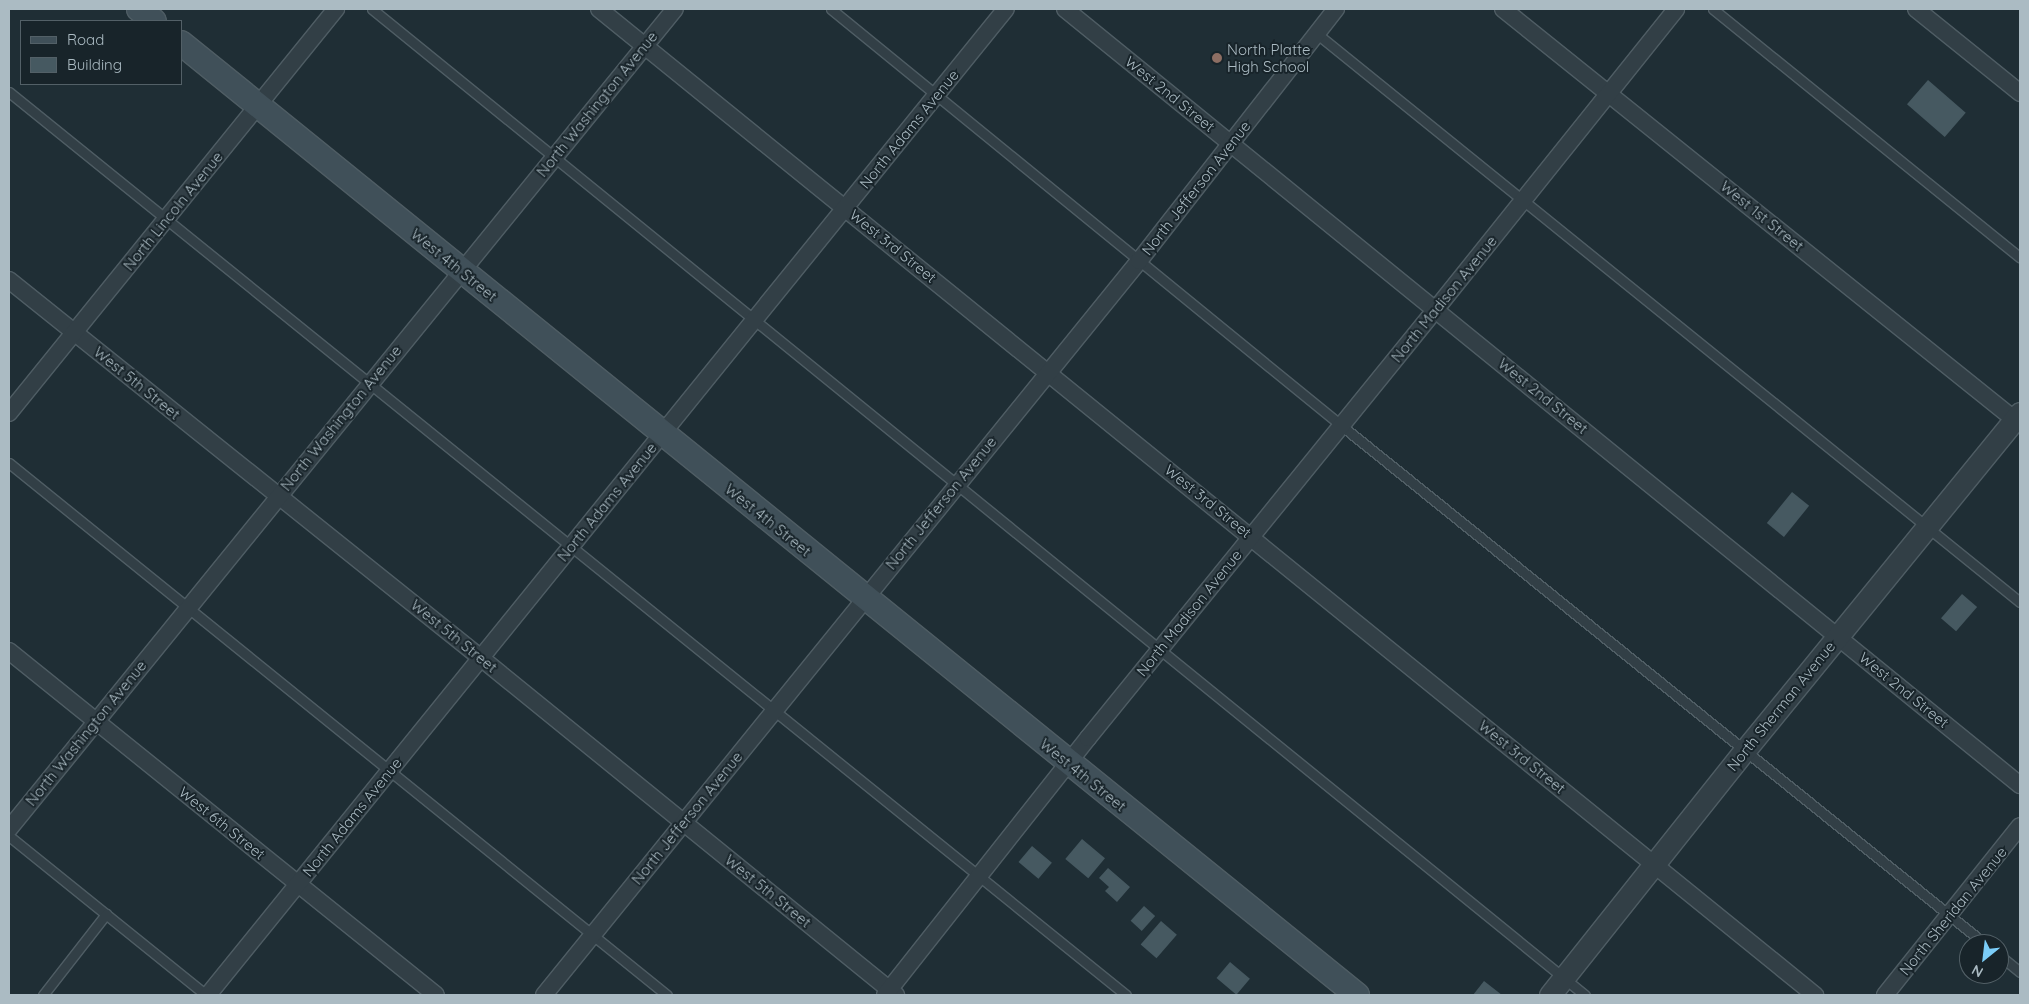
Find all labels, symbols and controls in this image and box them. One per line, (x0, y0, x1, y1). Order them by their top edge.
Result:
legend (20, 20, 182, 85)
street label: North Washington Avenue (533, 28, 661, 180)
text: Road (67, 30, 104, 49)
place label: North Platte High School (1227, 40, 1311, 75)
street label: West 2nd Street (1122, 52, 1218, 136)
marker: North Platte High School (1211, 52, 1223, 64)
text: Building (67, 55, 122, 74)
street label: North Adams Avenue (856, 66, 962, 192)
street label: North Jefferson Avenue (1138, 117, 1254, 259)
street label: North Lincoln Avenue (120, 148, 226, 274)
street label: West 1st Street (1717, 177, 1807, 255)
street label: West 3rd Street (846, 206, 940, 286)
street label: West 4th Street (407, 225, 501, 305)
street label: North Madison Avenue (1387, 232, 1501, 366)
street label: North Washington Avenue (277, 342, 405, 494)
street label: West 5th Street (90, 343, 184, 423)
street label: West 2nd Street (1495, 354, 1591, 438)
street label: North Jefferson Avenue (882, 433, 1000, 573)
street label: North Adams Avenue (554, 439, 660, 565)
street label: West 3rd Street (1161, 461, 1255, 541)
street label: West 4th Street (721, 480, 815, 560)
street label: North Madison Avenue (1132, 546, 1246, 680)
street label: West 5th Street (407, 596, 501, 676)
street label: North Sherman Avenue (1723, 638, 1839, 774)
street label: West 2nd Street (1856, 648, 1952, 732)
street label: North Washington Avenue (22, 657, 150, 809)
street label: West 3rd Street (1475, 717, 1569, 797)
street label: West 4th Street (1036, 735, 1130, 815)
street label: North Jefferson Avenue (628, 748, 746, 888)
street label: North Adams Avenue (299, 754, 405, 880)
street label: West 6th Street (175, 783, 269, 863)
street label: North Sheridan Avenue (1896, 843, 2010, 979)
street label: West 5th Street (721, 851, 815, 931)
north arrow (1959, 934, 2009, 984)

